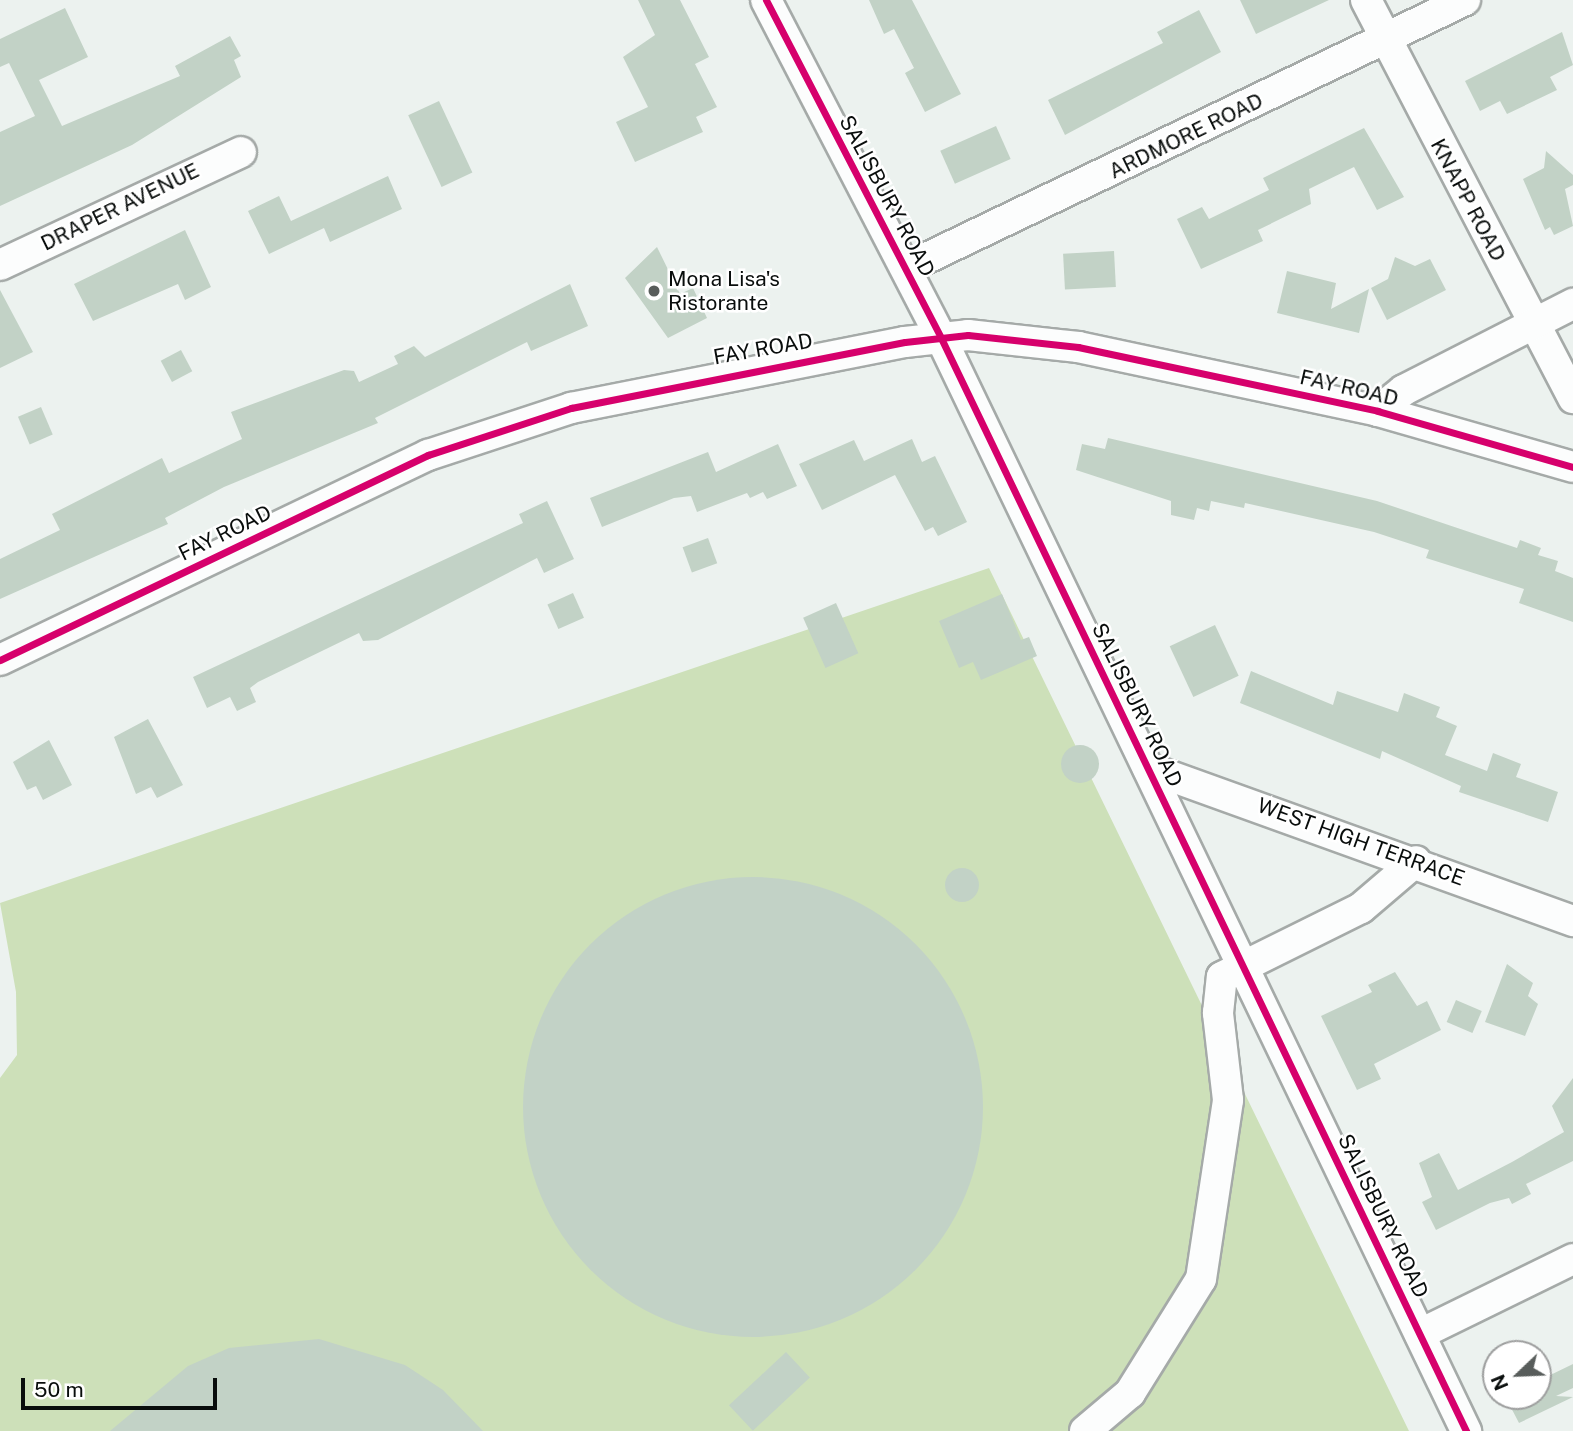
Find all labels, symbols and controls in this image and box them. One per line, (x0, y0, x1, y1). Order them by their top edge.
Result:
street label: ARDMORE ROAD (1105, 88, 1267, 184)
street label: SALISBURY ROAD (834, 111, 940, 281)
street label: KNAPP ROAD (1425, 134, 1511, 266)
street label: DRAPER AVENUE (37, 158, 203, 256)
place label: Mona Lisa's Ristorante (668, 266, 780, 316)
marker: Mona Lisa's Ristorante (646, 283, 662, 299)
street label: FAY ROAD (711, 328, 815, 370)
street label: FAY ROAD (1297, 364, 1401, 412)
street label: FAY ROAD (174, 500, 276, 566)
street label: SALISBURY ROAD (1086, 619, 1188, 791)
street label: WEST HIGH TERRACE (1254, 793, 1468, 891)
street label: SALISBURY ROAD (1332, 1130, 1434, 1302)
north arrow (1482, 1340, 1552, 1410)
scale bar (24, 1364, 220, 1408)
text: N (1486, 1371, 1513, 1394)
text: 50 m (34, 1377, 84, 1402)

